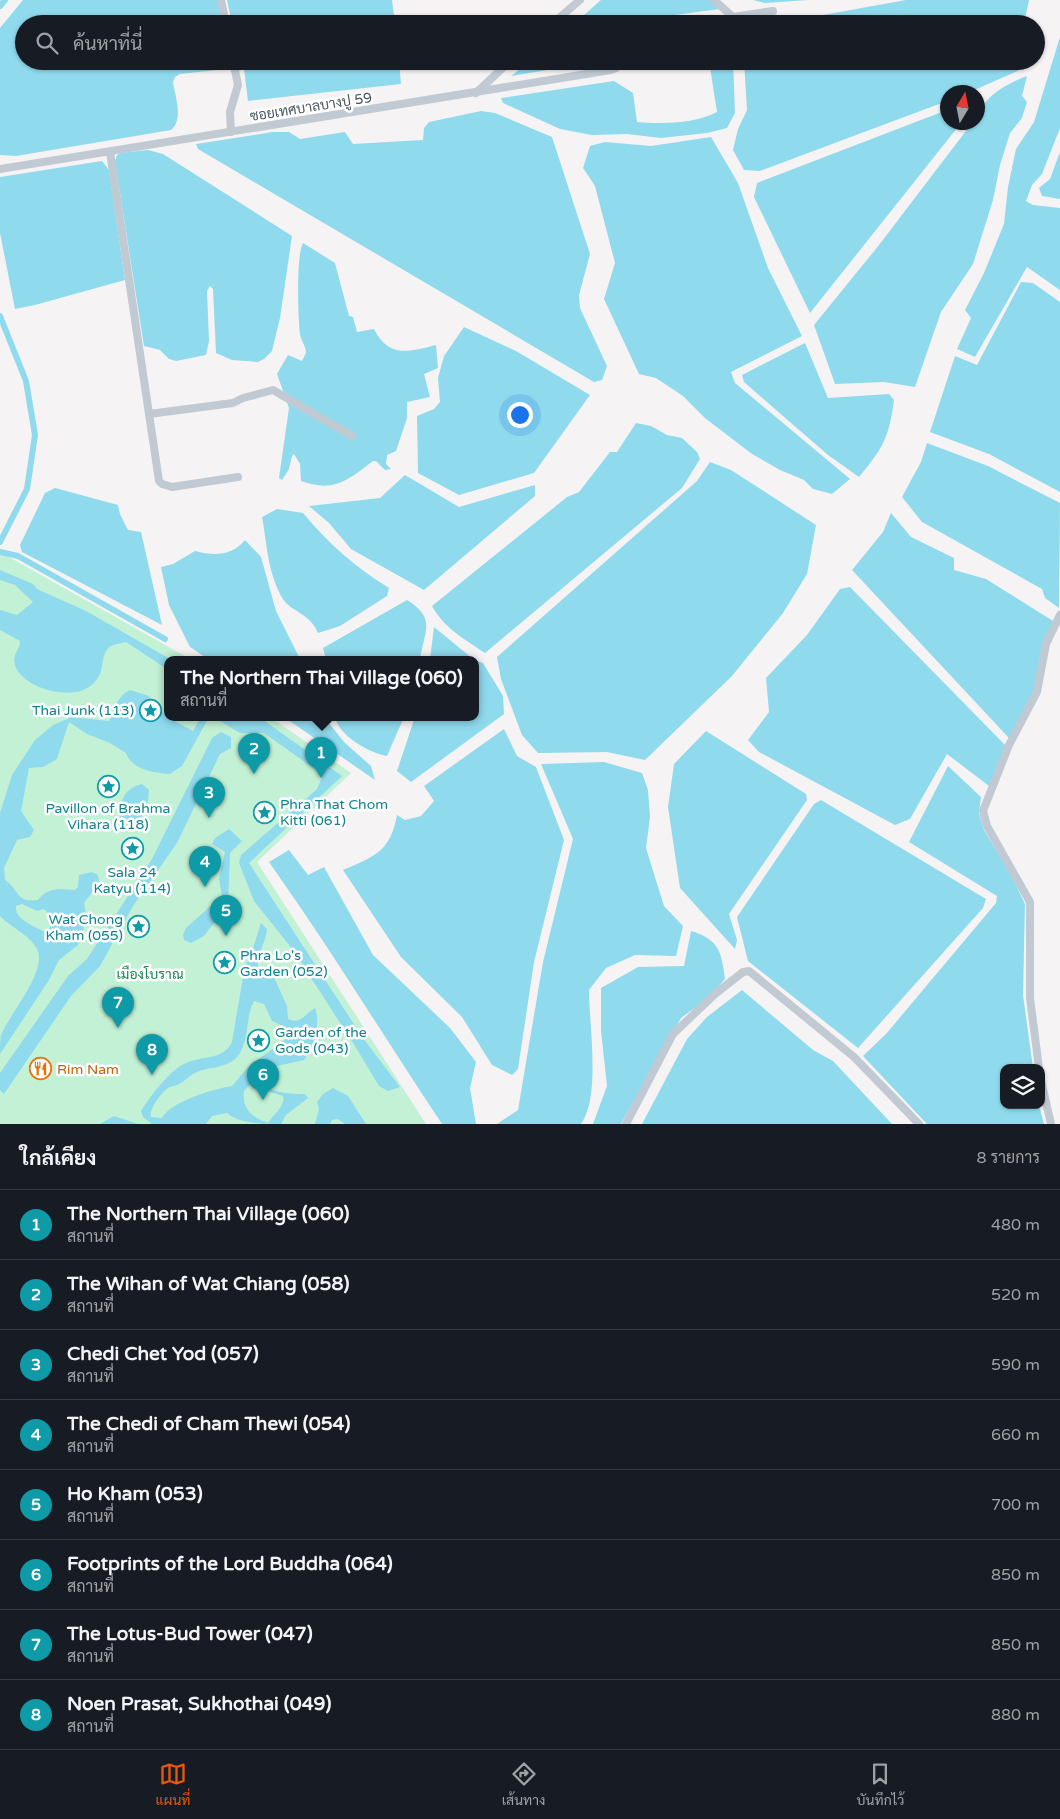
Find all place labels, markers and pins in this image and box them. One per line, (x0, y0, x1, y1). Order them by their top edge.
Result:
place icon: Thai Junk (113) (138, 698, 162, 722)
place label: Thai Junk (113) (32, 702, 134, 719)
pin: 2 (238, 733, 270, 774)
pin: 1 (305, 737, 337, 778)
place icon: Pavillon of Brahma Vihara (118) (96, 774, 120, 798)
pin: 3 (193, 777, 225, 818)
place label: Phra That Chom Kitti (061) (280, 796, 388, 829)
place label: Pavillon of Brahma Vihara (118) (46, 800, 170, 833)
place icon: Phra That Chom Kitti (061) (252, 800, 276, 824)
place icon: Sala 24 Katyu (114) (120, 837, 144, 861)
pin: 4 (189, 846, 221, 887)
place label: Sala 24 Katyu (114) (93, 864, 171, 897)
pin: 5 (210, 895, 242, 936)
place label: Wat Chong Kham (055) (46, 911, 123, 944)
place icon: Wat Chong Kham (055) (127, 915, 151, 939)
place label: Phra Lo's Garden (052) (240, 947, 328, 980)
place icon: Phra Lo's Garden (052) (212, 951, 236, 975)
pin: 7 (102, 987, 134, 1028)
place label: Garden of the Gods (043) (275, 1024, 367, 1057)
place icon: Garden of the Gods (043) (247, 1028, 271, 1052)
pin: 8 (136, 1034, 168, 1075)
restaurant icon: Rim Nam (29, 1057, 53, 1081)
pin: 6 (247, 1059, 279, 1100)
place label: Rim Nam (57, 1061, 119, 1078)

